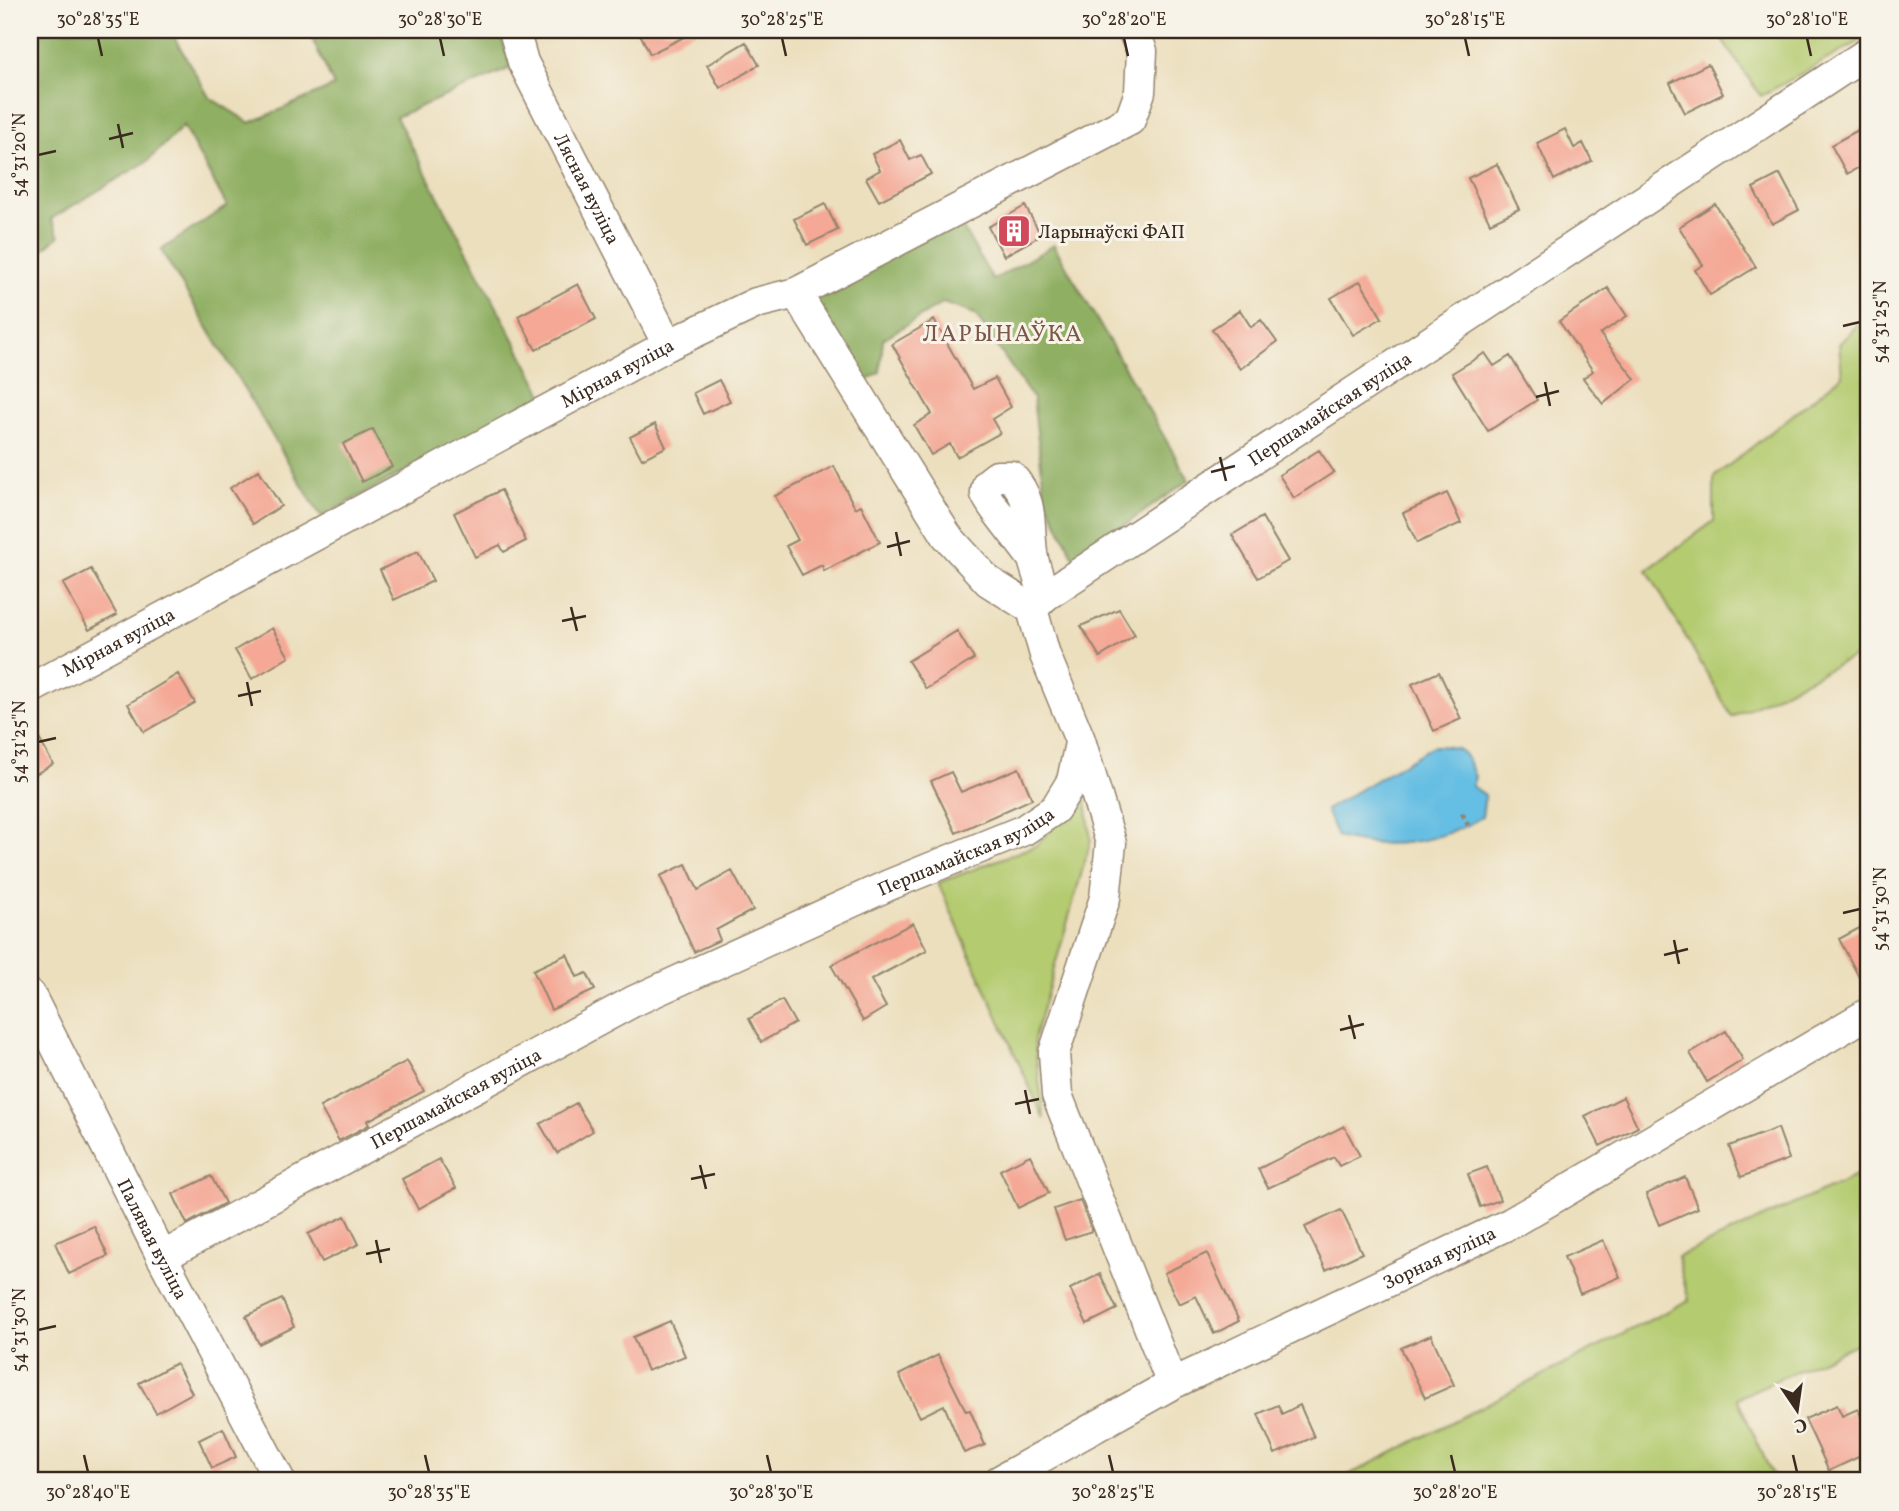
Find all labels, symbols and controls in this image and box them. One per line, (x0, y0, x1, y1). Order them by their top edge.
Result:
text: 30°28'35"E (56, 8, 140, 33)
text: 30°28'30"E (398, 8, 482, 33)
text: 30°28'25"E (740, 8, 824, 33)
text: 30°28'20"E (1081, 8, 1167, 33)
text: 30°28'15"E (1425, 8, 1506, 33)
text: 30°28'10"E (1766, 8, 1849, 33)
text: 54°31'20"N (8, 113, 33, 197)
street label: Лясная вуліца (546, 129, 625, 249)
building icon: Ларынаўскі ФАП (995, 212, 1033, 250)
place label: Ларынаўскі ФАП (1038, 220, 1185, 246)
text: 54°31'25"N (1869, 280, 1894, 364)
district label: ЛАРЫНАЎКА (923, 319, 1083, 351)
street label: Мірная вуліца (557, 333, 679, 415)
street label: Першамайская вуліца (1243, 346, 1417, 473)
street label: Мірная вуліца (58, 602, 180, 684)
text: 54°31'25"N (8, 700, 33, 784)
street label: Першамайская вуліца (874, 802, 1060, 903)
text: 54°31'30"N (1869, 867, 1894, 951)
street label: Першамайская вуліца (366, 1043, 547, 1157)
street label: Палявая вуліца (110, 1175, 193, 1305)
street label: Зорная вуліца (1379, 1221, 1501, 1297)
text: 54°31'30"N (8, 1288, 33, 1372)
north arrow (1762, 1374, 1832, 1444)
text: С (1791, 1411, 1809, 1439)
text: 30°28'40"E (46, 1481, 131, 1506)
text: 30°28'35"E (387, 1481, 471, 1506)
text: 30°28'30"E (729, 1481, 813, 1506)
text: 30°28'25"E (1071, 1481, 1155, 1506)
text: 30°28'20"E (1412, 1481, 1498, 1506)
text: 30°28'15"E (1757, 1481, 1838, 1506)

